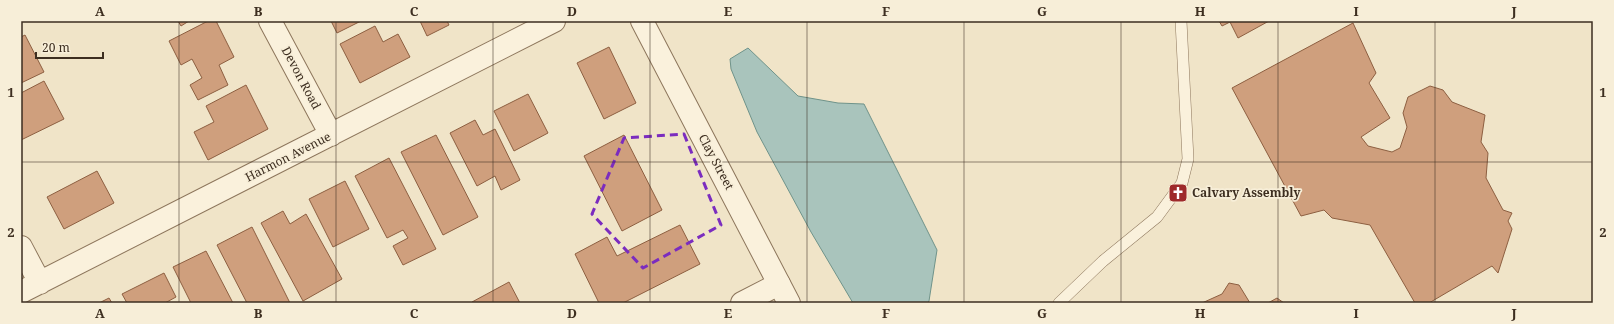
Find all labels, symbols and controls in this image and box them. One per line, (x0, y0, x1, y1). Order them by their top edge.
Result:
text: A (95, 2, 105, 20)
text: B (254, 2, 263, 20)
text: C (410, 2, 419, 20)
text: D (567, 2, 577, 20)
text: E (724, 2, 733, 20)
text: F (882, 2, 890, 20)
text: G (1037, 2, 1047, 20)
text: H (1195, 2, 1206, 20)
text: I (1353, 2, 1359, 20)
text: J (1510, 2, 1517, 20)
scale bar (36, 34, 103, 60)
text: 20 m (42, 39, 70, 56)
street label: Devon Road (278, 43, 325, 113)
text: 1 (7, 83, 15, 101)
text: 1 (1599, 83, 1607, 101)
street label: Harmon Avenue (242, 128, 333, 185)
street label: Clay Street (695, 131, 738, 193)
church icon: Calvary Assembly (1167, 182, 1189, 204)
place label: Calvary Assembly (1192, 184, 1301, 201)
text: 2 (7, 223, 15, 241)
text: 2 (1599, 223, 1607, 241)
text: A (95, 304, 105, 322)
text: B (254, 304, 263, 322)
text: C (410, 304, 419, 322)
text: D (567, 304, 577, 322)
text: E (724, 304, 733, 322)
text: F (882, 304, 890, 322)
text: G (1037, 304, 1047, 322)
text: H (1195, 304, 1206, 322)
text: I (1353, 304, 1359, 322)
text: J (1510, 304, 1517, 322)

